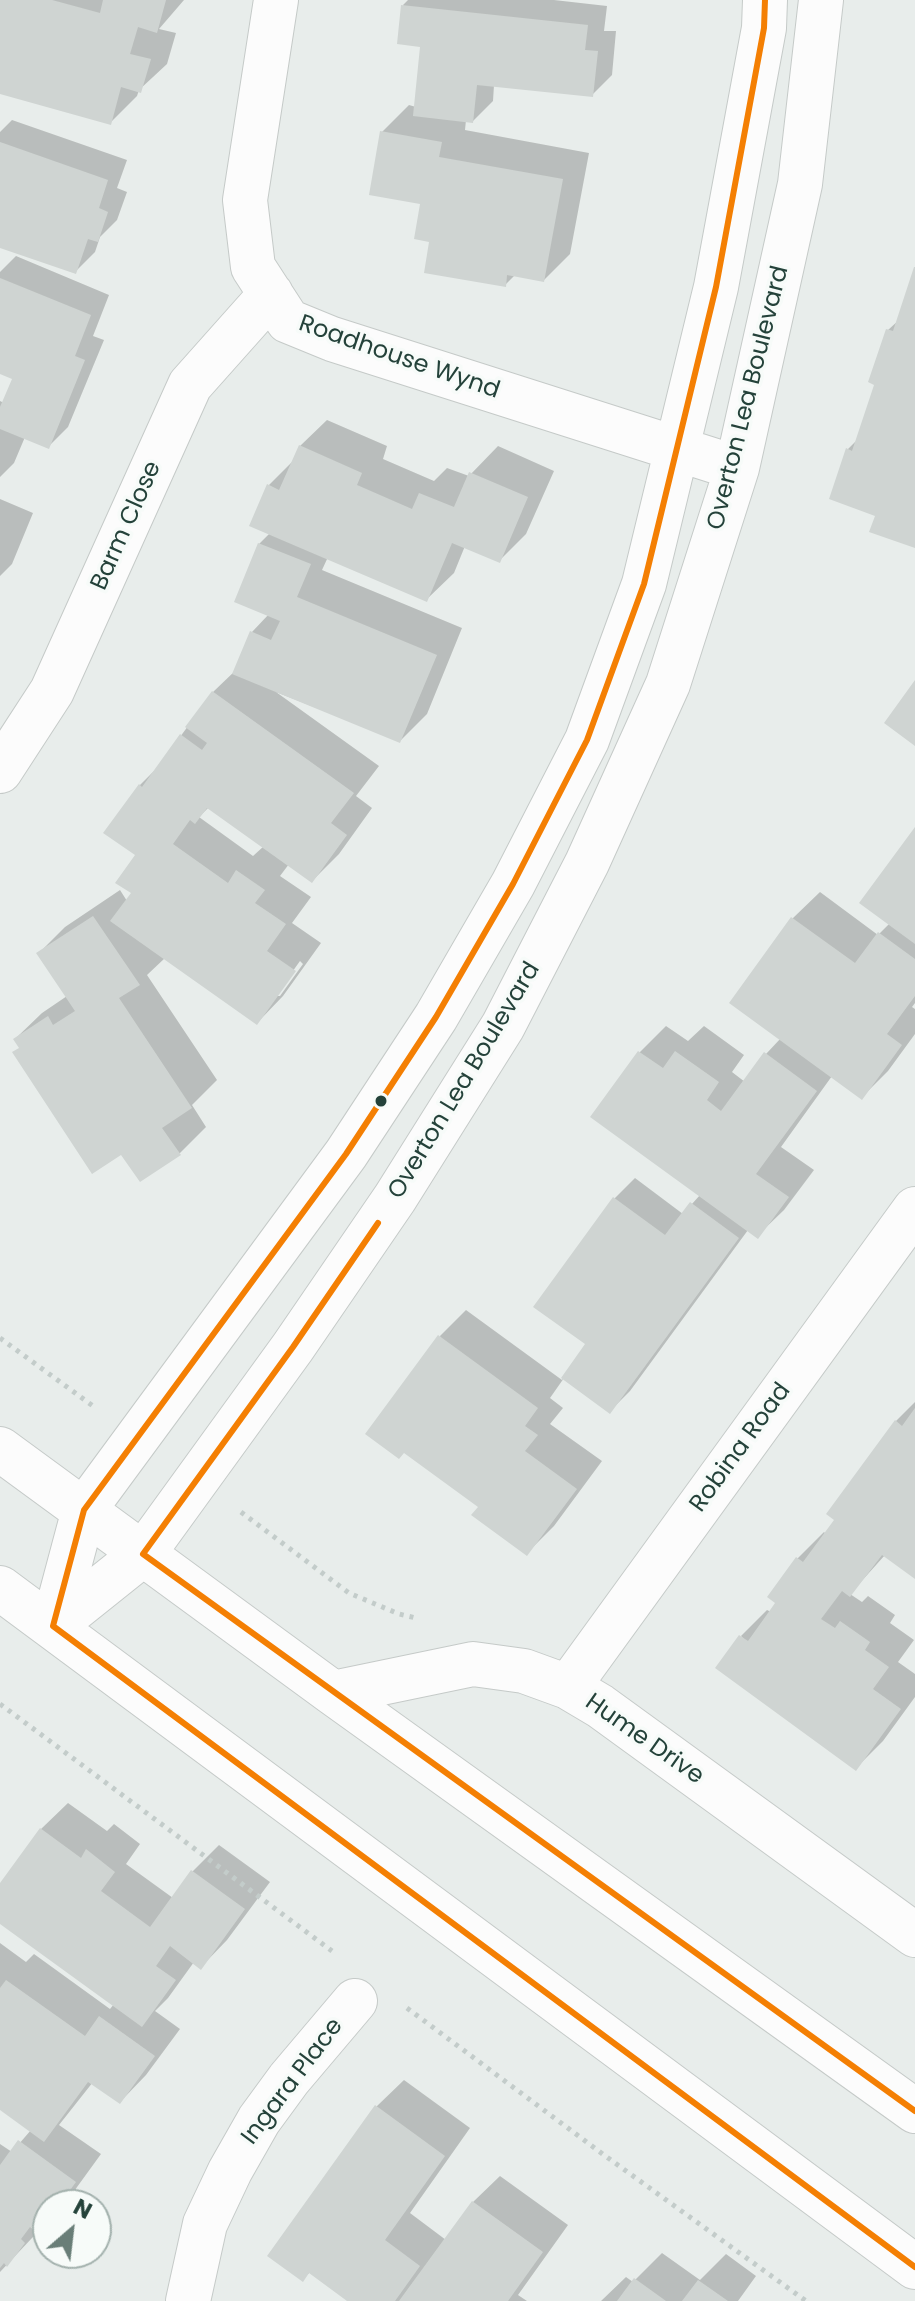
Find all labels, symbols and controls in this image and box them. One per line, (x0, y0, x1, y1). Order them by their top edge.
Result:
street label: Overton Lea Boulevard (702, 263, 796, 533)
street label: Roadhouse Wynd (295, 310, 503, 406)
street label: Barm Close (86, 457, 168, 595)
street label: Overton Lea Boulevard (383, 957, 547, 1205)
unlabelled marker (373, 1093, 389, 1109)
street label: Robina Road (685, 1378, 797, 1518)
street label: Hume Drive (579, 1689, 709, 1791)
street label: Ingara Place (236, 2013, 350, 2151)
north arrow (32, 2189, 112, 2269)
text: N (68, 2192, 97, 2227)

